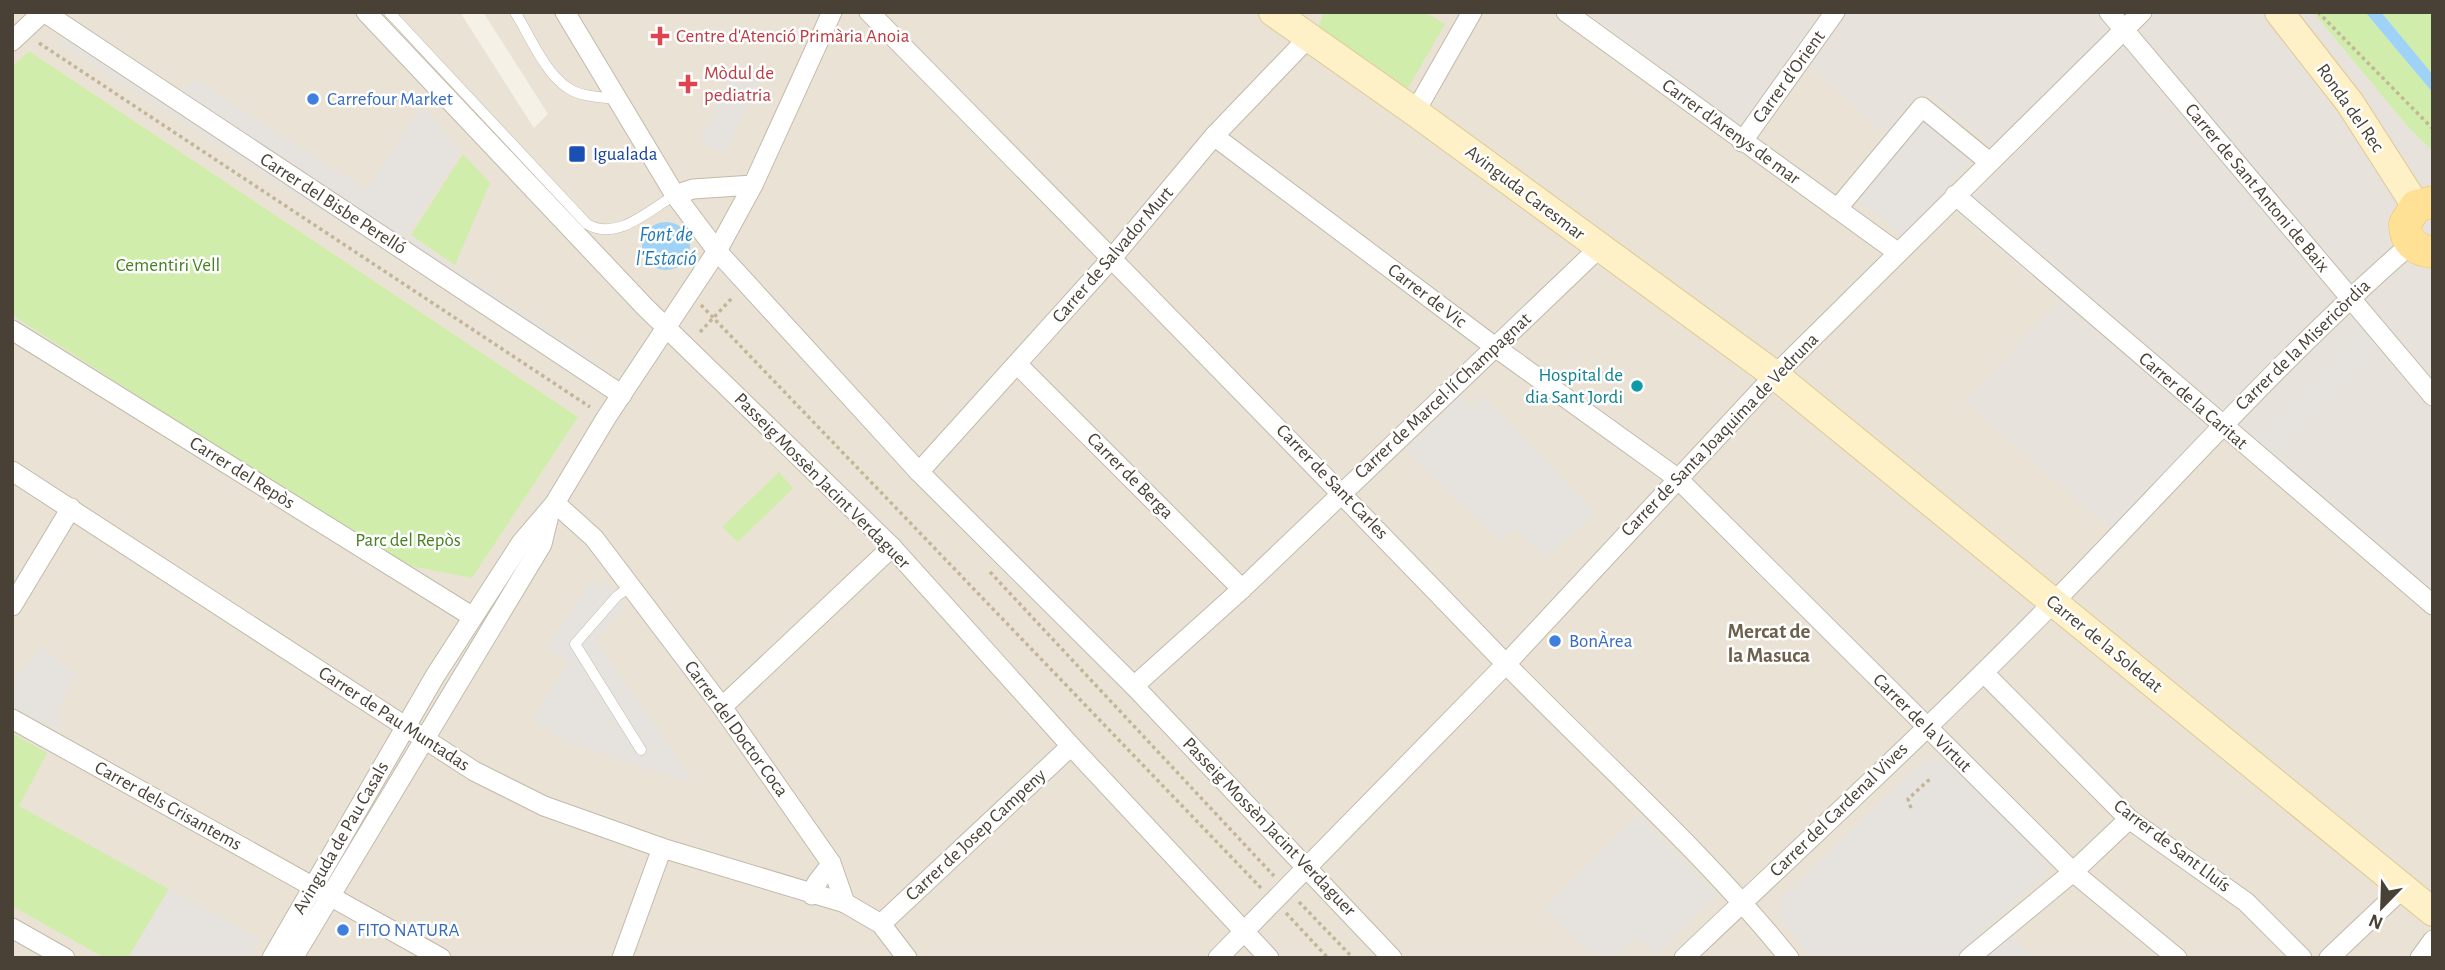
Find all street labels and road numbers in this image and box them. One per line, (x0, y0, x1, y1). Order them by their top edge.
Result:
street label: Carrer d'Orient (1749, 27, 1829, 127)
street label: Ronda del Rec (2313, 60, 2387, 156)
street label: Carrer d'Arenys de mar (1658, 76, 1804, 188)
street label: Carrer de Sant Antoni de Baix (2181, 100, 2333, 276)
street label: Avinguda Caresmar (1462, 142, 1588, 244)
street label: Carrer del Bisbe Perelló (256, 150, 410, 258)
street label: Carrer de Salvador Murt (1049, 183, 1177, 327)
street label: Carrer de Vic (1384, 260, 1470, 332)
street label: Carrer de la Misericòrdia (2232, 276, 2374, 414)
street label: Carrer de Marcel·lí Champagnat (1351, 309, 1535, 483)
street label: Carrer de Santa Joaquima de Vedruna (1618, 329, 1822, 540)
street label: Carrer de la Caritat (2135, 349, 2251, 453)
street label: Passeig Mossèn Jacint Verdaguer (730, 389, 914, 573)
street label: Carrer de Sant Carles (1272, 421, 1392, 543)
street label: Carrer de Berga (1083, 429, 1177, 523)
street label: Carrer del Repòs (186, 433, 298, 513)
street label: Carrer de la Soledat (2042, 592, 2166, 696)
street label: Carrer del Doctor Coca (680, 657, 792, 801)
street label: Carrer de Pau Muntadas (315, 663, 473, 775)
street label: Carrer de la Virtut (1869, 670, 1975, 776)
street label: Passeig Mossèn Jacint Verdaguer (1179, 734, 1359, 920)
street label: Carrer del Cardenal Vives (1766, 739, 1912, 881)
street label: Carrer dels Crisantems (91, 758, 245, 854)
street label: Avinguda de Pau Casals (290, 758, 392, 918)
street label: Carrer de Josep Campeny (902, 765, 1050, 905)
street label: Carrer de Sant Lluís (2110, 796, 2234, 896)

